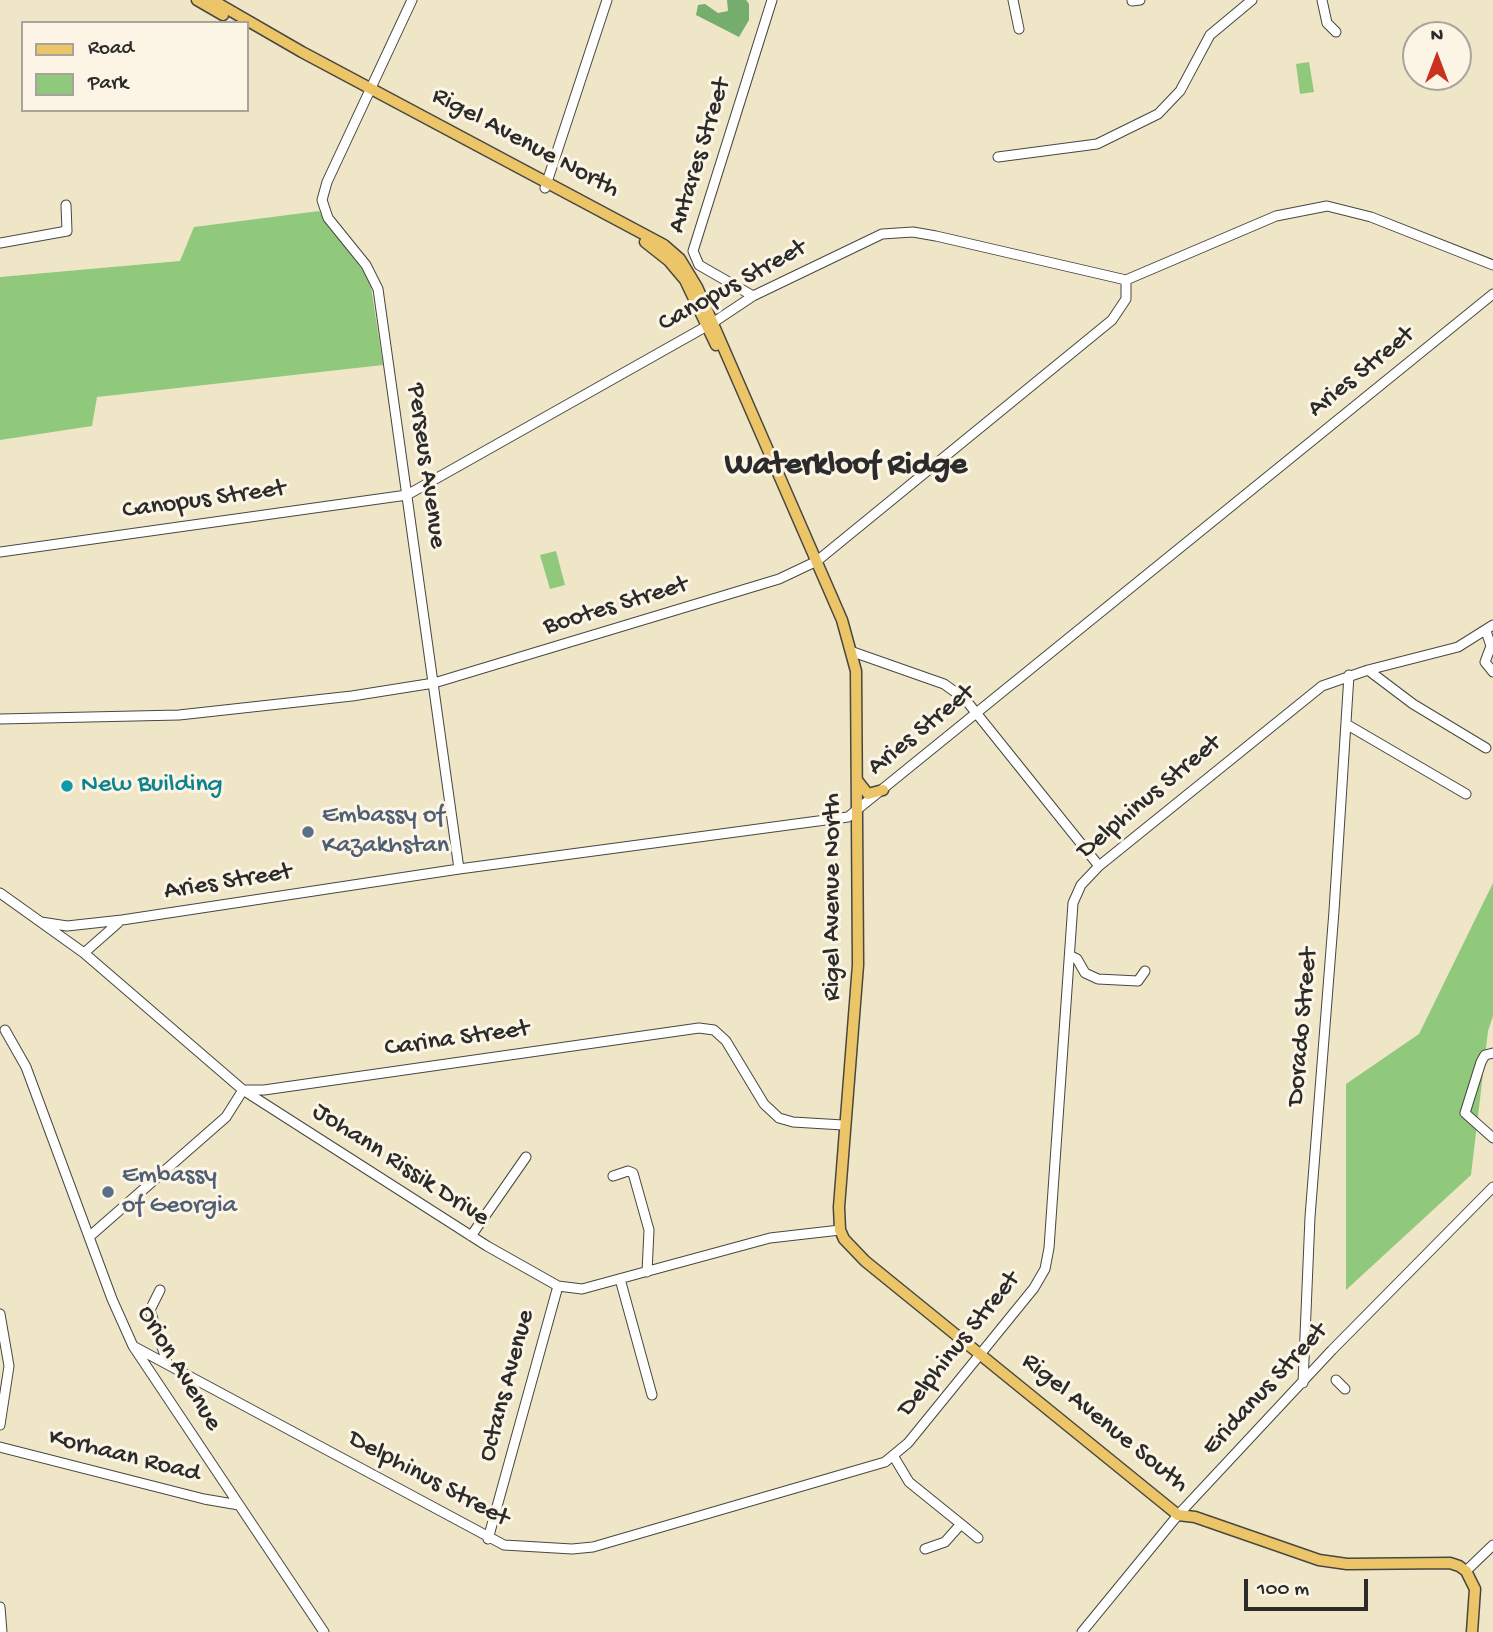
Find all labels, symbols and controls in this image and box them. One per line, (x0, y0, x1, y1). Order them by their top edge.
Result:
legend (21, 21, 248, 112)
north arrow (1402, 21, 1472, 91)
text: N (1431, 25, 1443, 48)
text: Road (88, 37, 134, 62)
text: Park (88, 72, 128, 97)
street label: Antares Street (663, 75, 739, 237)
street label: Rigel Avenue North (426, 81, 624, 207)
street label: Canopus Street (654, 233, 812, 341)
street label: Aries Street (1302, 320, 1422, 426)
street label: Perseus Avenue (398, 382, 452, 550)
district label: Waterkloof Ridge (725, 447, 967, 487)
street label: Canopus Street (120, 474, 288, 528)
street label: Bootes Street (540, 570, 692, 644)
street label: Aries Street (862, 678, 982, 784)
street label: Delphinus Street (1072, 729, 1228, 867)
place label: New Building (81, 770, 223, 802)
marker: New Building (59, 778, 75, 794)
street label: Rigel Avenue North (818, 793, 850, 1001)
place label: Embassy of Kazakhstan (322, 801, 449, 862)
marker: Embassy of Kazakhstan (300, 824, 316, 840)
street label: Aries Street (162, 858, 294, 908)
street label: Dorado Street (1282, 947, 1326, 1107)
street label: Carina Street (383, 1014, 531, 1066)
street label: Johann Rissik Drive (306, 1097, 494, 1235)
place label: Embassy of Georgia (122, 1161, 237, 1222)
marker: Embassy of Georgia (100, 1184, 116, 1200)
street label: Delphinus Street (892, 1266, 1028, 1424)
street label: Orion Avenue (128, 1301, 228, 1437)
street label: Octans Avenue (473, 1307, 543, 1465)
street label: Eridanus Street (1197, 1317, 1335, 1463)
street label: Rigel Avenue South (1014, 1347, 1194, 1501)
street label: Korhaan Road (45, 1423, 203, 1491)
street label: Delphinus Street (342, 1424, 514, 1536)
scale bar (1248, 1566, 1372, 1610)
text: 100 m (1257, 1578, 1309, 1603)

